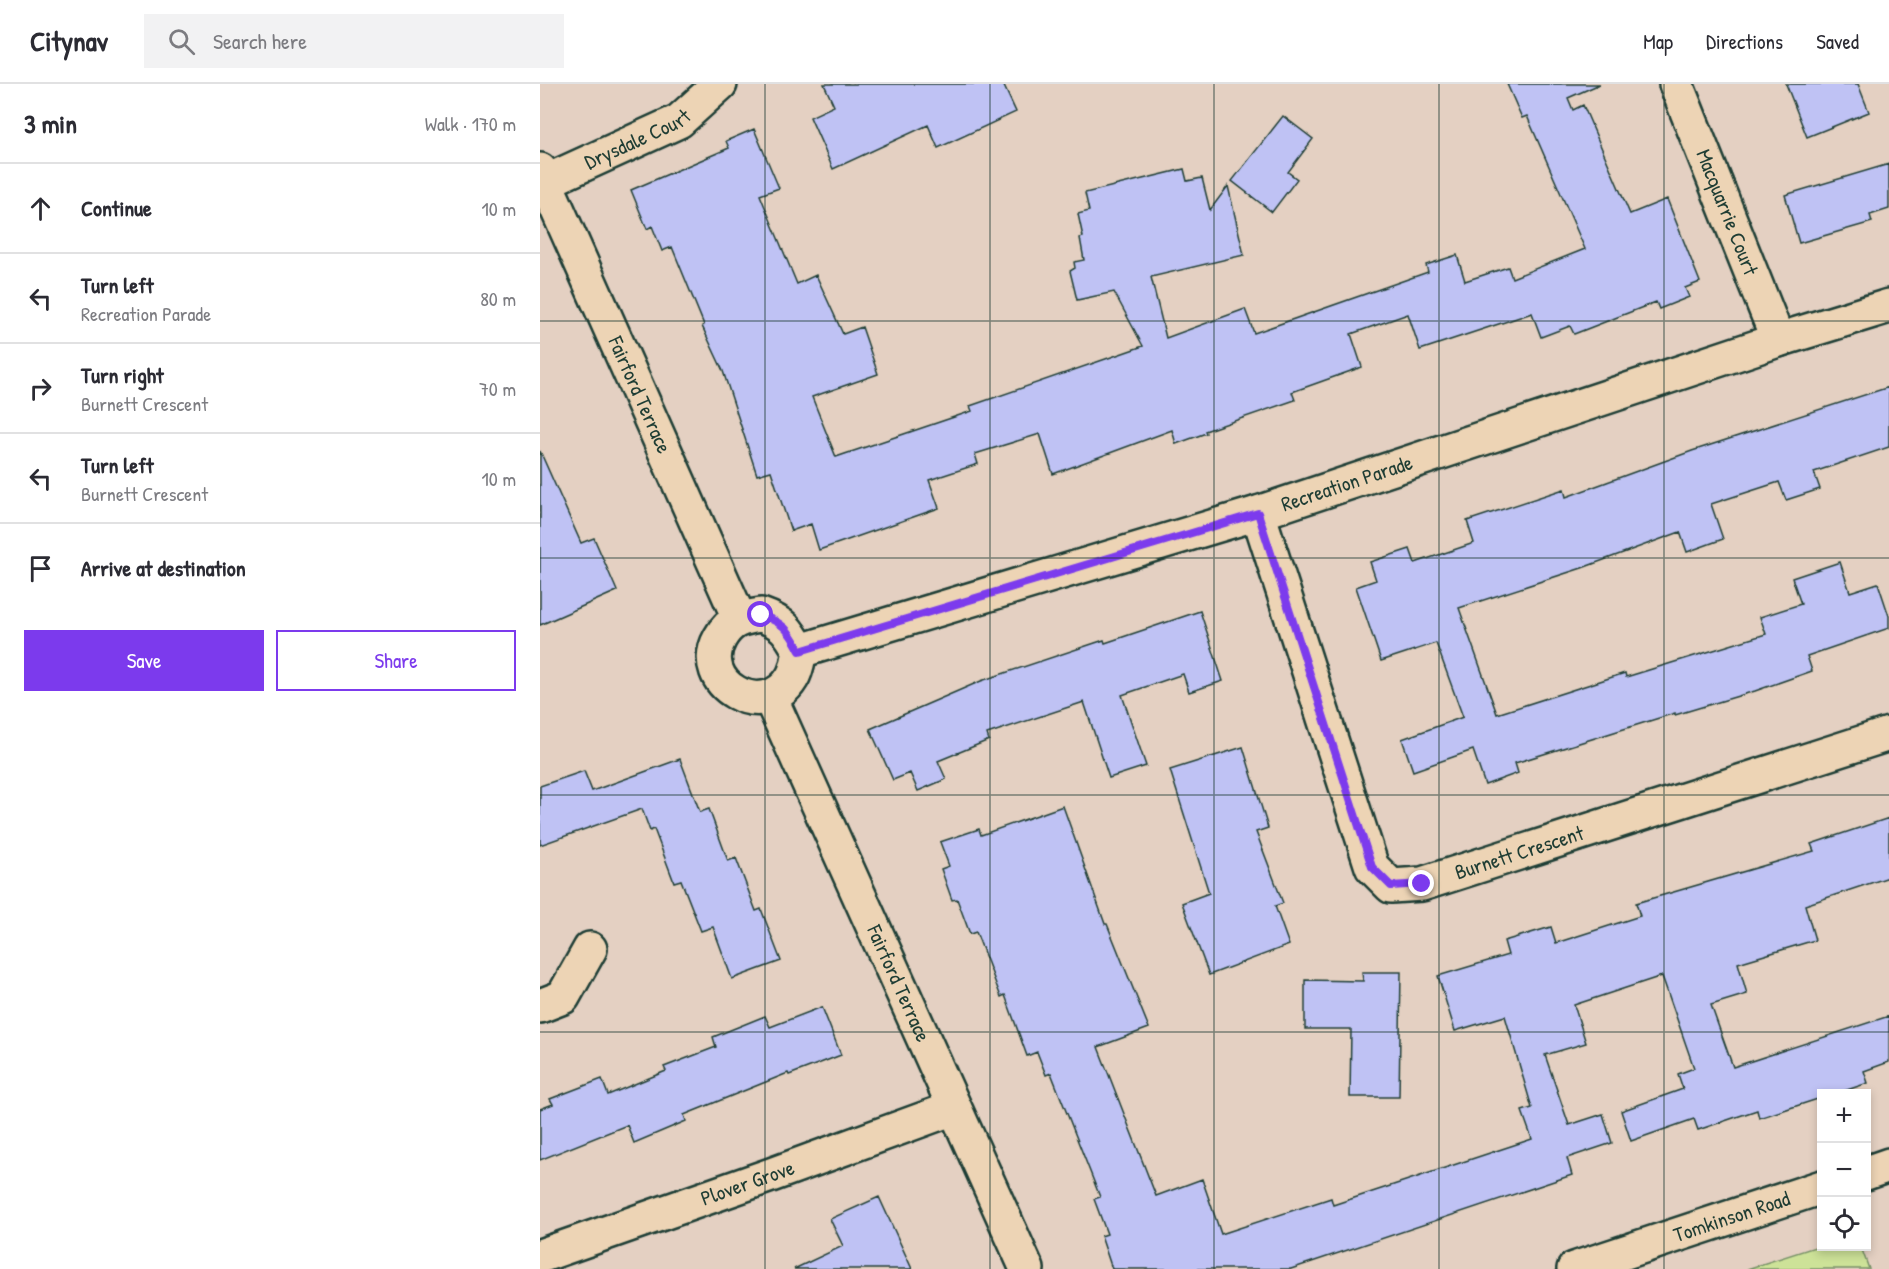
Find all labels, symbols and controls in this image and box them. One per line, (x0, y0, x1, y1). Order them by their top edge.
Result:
search box (144, 14, 564, 68)
text: Citynav (30, 22, 108, 60)
icon: search (165, 25, 198, 58)
text: Search here (213, 26, 307, 56)
text: Map (1643, 27, 1673, 56)
text: Directions (1706, 27, 1783, 56)
text: Saved (1816, 27, 1859, 56)
street label: Drysdale Court (580, 101, 698, 176)
text: 3 min (24, 106, 77, 141)
text: Walk · 170 m (425, 110, 516, 137)
street label: Macquarrie Court (1689, 145, 1766, 280)
icon: ahead (24, 192, 57, 225)
text: Continue (81, 193, 152, 223)
text: 10 m (482, 195, 516, 222)
text: Turn left (81, 270, 154, 300)
icon: left (24, 282, 57, 315)
text: 80 m (480, 285, 516, 312)
text: Recreation Parade (81, 300, 211, 327)
street label: Fairford Terrace (601, 331, 679, 458)
text: Turn right (81, 360, 164, 390)
icon: right (24, 372, 57, 405)
text: 70 m (479, 375, 516, 402)
text: Burnett Crescent (81, 390, 208, 417)
street label: Recreation Parade (1277, 448, 1416, 518)
text: Turn left (81, 450, 154, 480)
icon: left (24, 462, 57, 495)
text: 10 m (482, 465, 516, 492)
text: Burnett Crescent (81, 480, 208, 507)
icon: arrive (24, 552, 57, 585)
text: Arrive at destination (81, 553, 246, 583)
route start (747, 601, 773, 627)
button: Save (24, 630, 264, 691)
button: Share (276, 630, 516, 691)
street label: Burnett Crescent (1451, 818, 1588, 887)
route end (1408, 870, 1434, 896)
street label: Fairford Terrace (860, 919, 938, 1046)
map controls (1817, 1089, 1871, 1251)
button: + (1817, 1089, 1871, 1143)
button: − (1817, 1143, 1871, 1197)
street label: Plover Grove (697, 1153, 798, 1213)
street label: Tomkinson Road (1670, 1184, 1793, 1249)
button: locate (1817, 1197, 1871, 1251)

